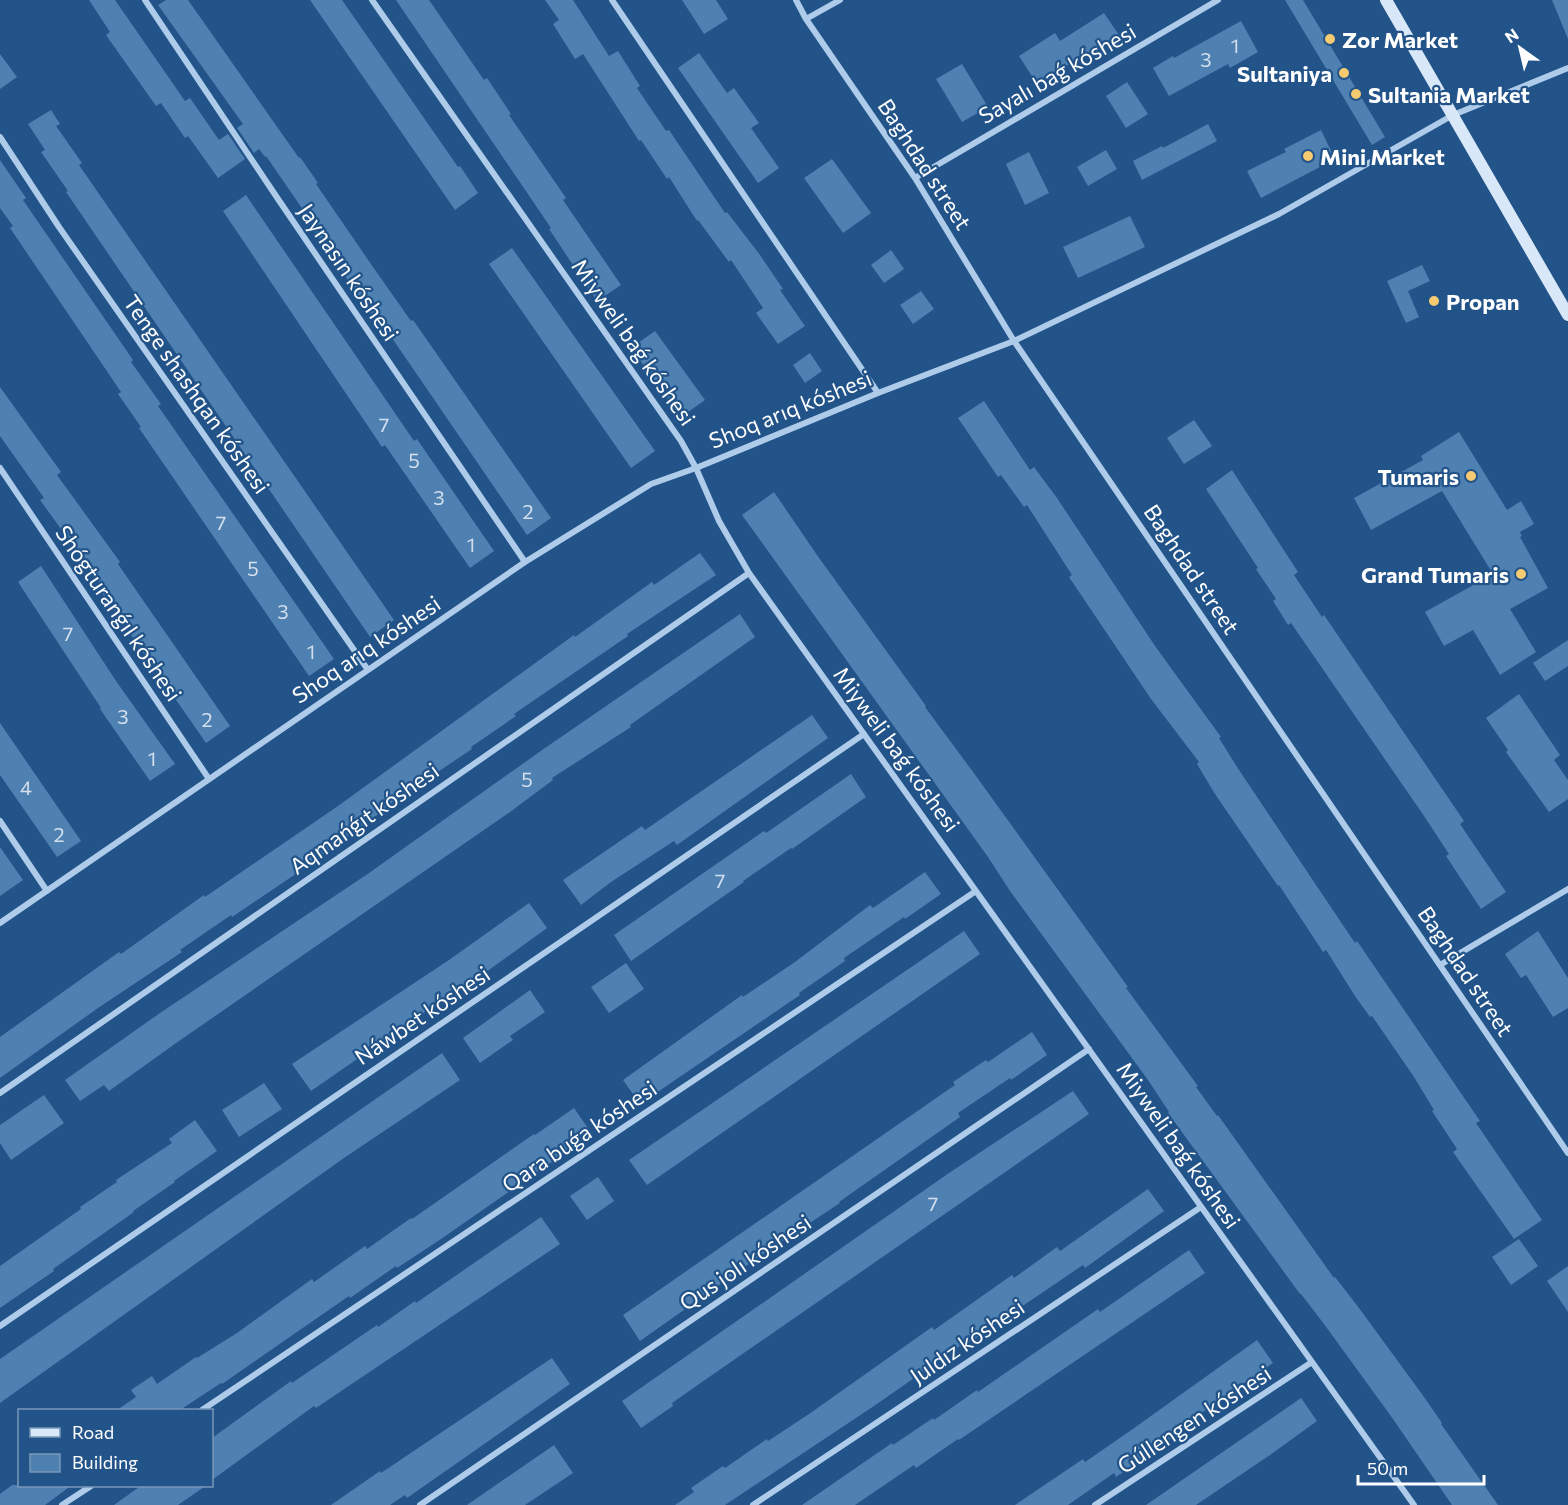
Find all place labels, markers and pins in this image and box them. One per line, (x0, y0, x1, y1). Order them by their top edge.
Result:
place label: Zor Market (1342, 26, 1458, 53)
marker: Zor Market (1323, 32, 1337, 46)
place label: Sultaniya (1237, 60, 1332, 87)
marker: Sultaniya (1337, 66, 1351, 80)
place label: Sultania Market (1368, 81, 1530, 108)
marker: Sultania Market (1349, 87, 1363, 101)
place label: Mini Market (1320, 143, 1445, 170)
marker: Mini Market (1301, 149, 1315, 163)
place label: Propan (1446, 288, 1520, 315)
marker: Propan (1427, 294, 1441, 308)
place label: Tumaris (1377, 463, 1459, 490)
marker: Tumaris (1464, 469, 1478, 483)
place label: Grand Tumaris (1361, 561, 1509, 588)
marker: Grand Tumaris (1514, 567, 1528, 581)

